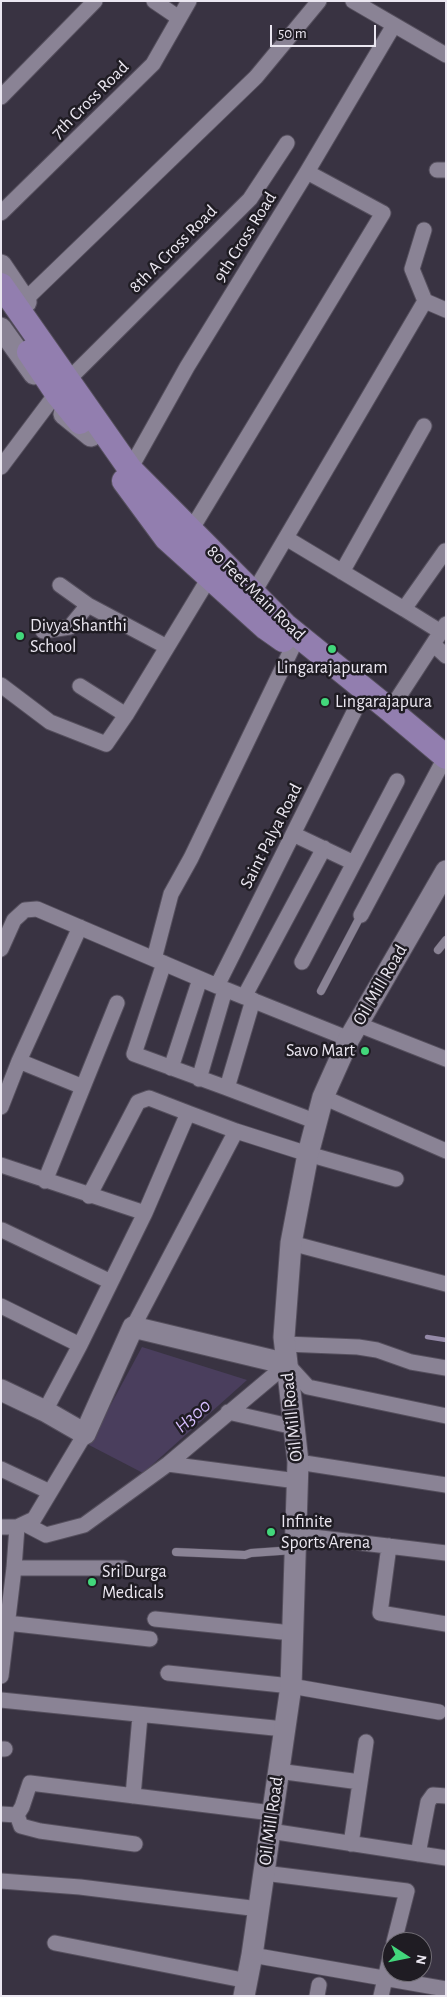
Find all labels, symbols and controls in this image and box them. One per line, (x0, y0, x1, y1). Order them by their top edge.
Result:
scale bar (272, 15, 378, 47)
text: 50 m (278, 26, 307, 41)
street label: 7th Cross Road (47, 57, 133, 143)
street label: 9th Cross Road (209, 188, 281, 286)
street label: 8th A Cross Road (124, 200, 222, 298)
street label: 80 Feet Main Road (202, 541, 310, 645)
place label: Divya Shanthi School (30, 615, 127, 658)
marker: Divya Shanthi School (14, 630, 26, 642)
marker: Lingarajapuram (326, 643, 338, 655)
place label: Lingarajapuram (276, 657, 388, 679)
place label: Lingarajapura (335, 691, 432, 713)
marker: Lingarajapura (319, 696, 331, 708)
street label: Saint Palya Road (235, 780, 307, 892)
street label: Oil Mill Road (348, 941, 412, 1029)
place label: Savo Mart (286, 1040, 355, 1062)
marker: Savo Mart (359, 1045, 371, 1057)
street label: Oil Mill Road (277, 1371, 307, 1463)
water label: H300 (170, 1394, 216, 1438)
place label: Infinite Sports Arena (281, 1511, 370, 1554)
marker: Infinite Sports Arena (265, 1526, 277, 1538)
place label: Sri Durga Medicals (102, 1561, 167, 1604)
marker: Sri Durga Medicals (86, 1576, 98, 1588)
street label: Oil Mill Road (254, 1775, 288, 1867)
north arrow (382, 1932, 432, 1982)
text: N (413, 1954, 429, 1966)

